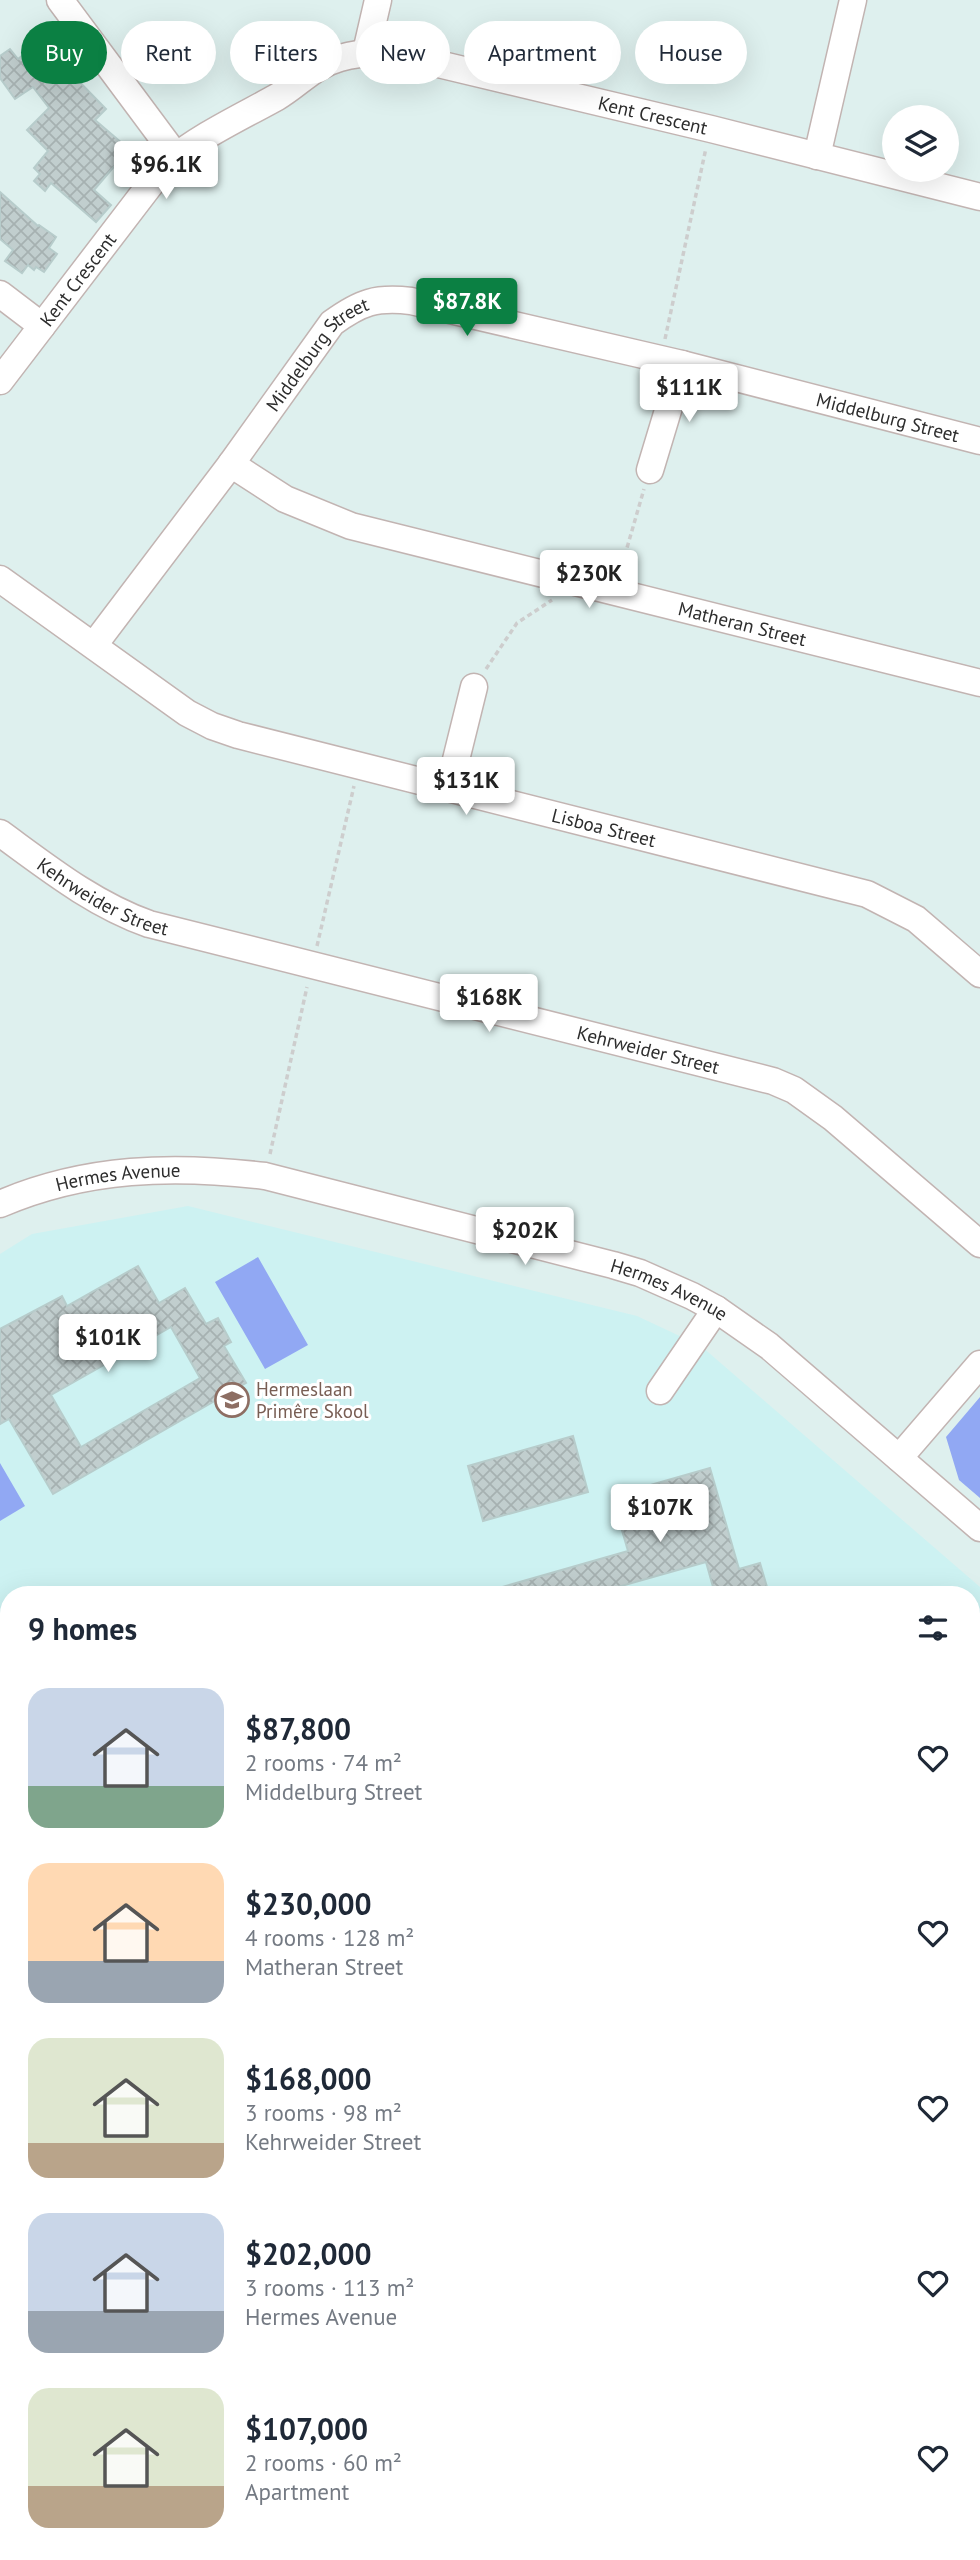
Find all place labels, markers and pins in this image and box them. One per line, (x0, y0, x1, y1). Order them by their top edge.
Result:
pin: $96.1K (109, 142, 223, 201)
pin: $87.8K (410, 278, 524, 338)
pin: $111K (640, 364, 738, 424)
pin: $230K (540, 550, 638, 610)
pin: $131K (417, 758, 515, 817)
pin: $168K (440, 974, 538, 1034)
pin: $202K (476, 1208, 574, 1267)
pin: $101K (59, 1314, 157, 1374)
place label: Hermeslaan Primêre Skool (256, 1377, 369, 1423)
school or university icon: Hermeslaan Primêre Skool (213, 1381, 251, 1419)
pin: $107K (611, 1484, 709, 1544)

